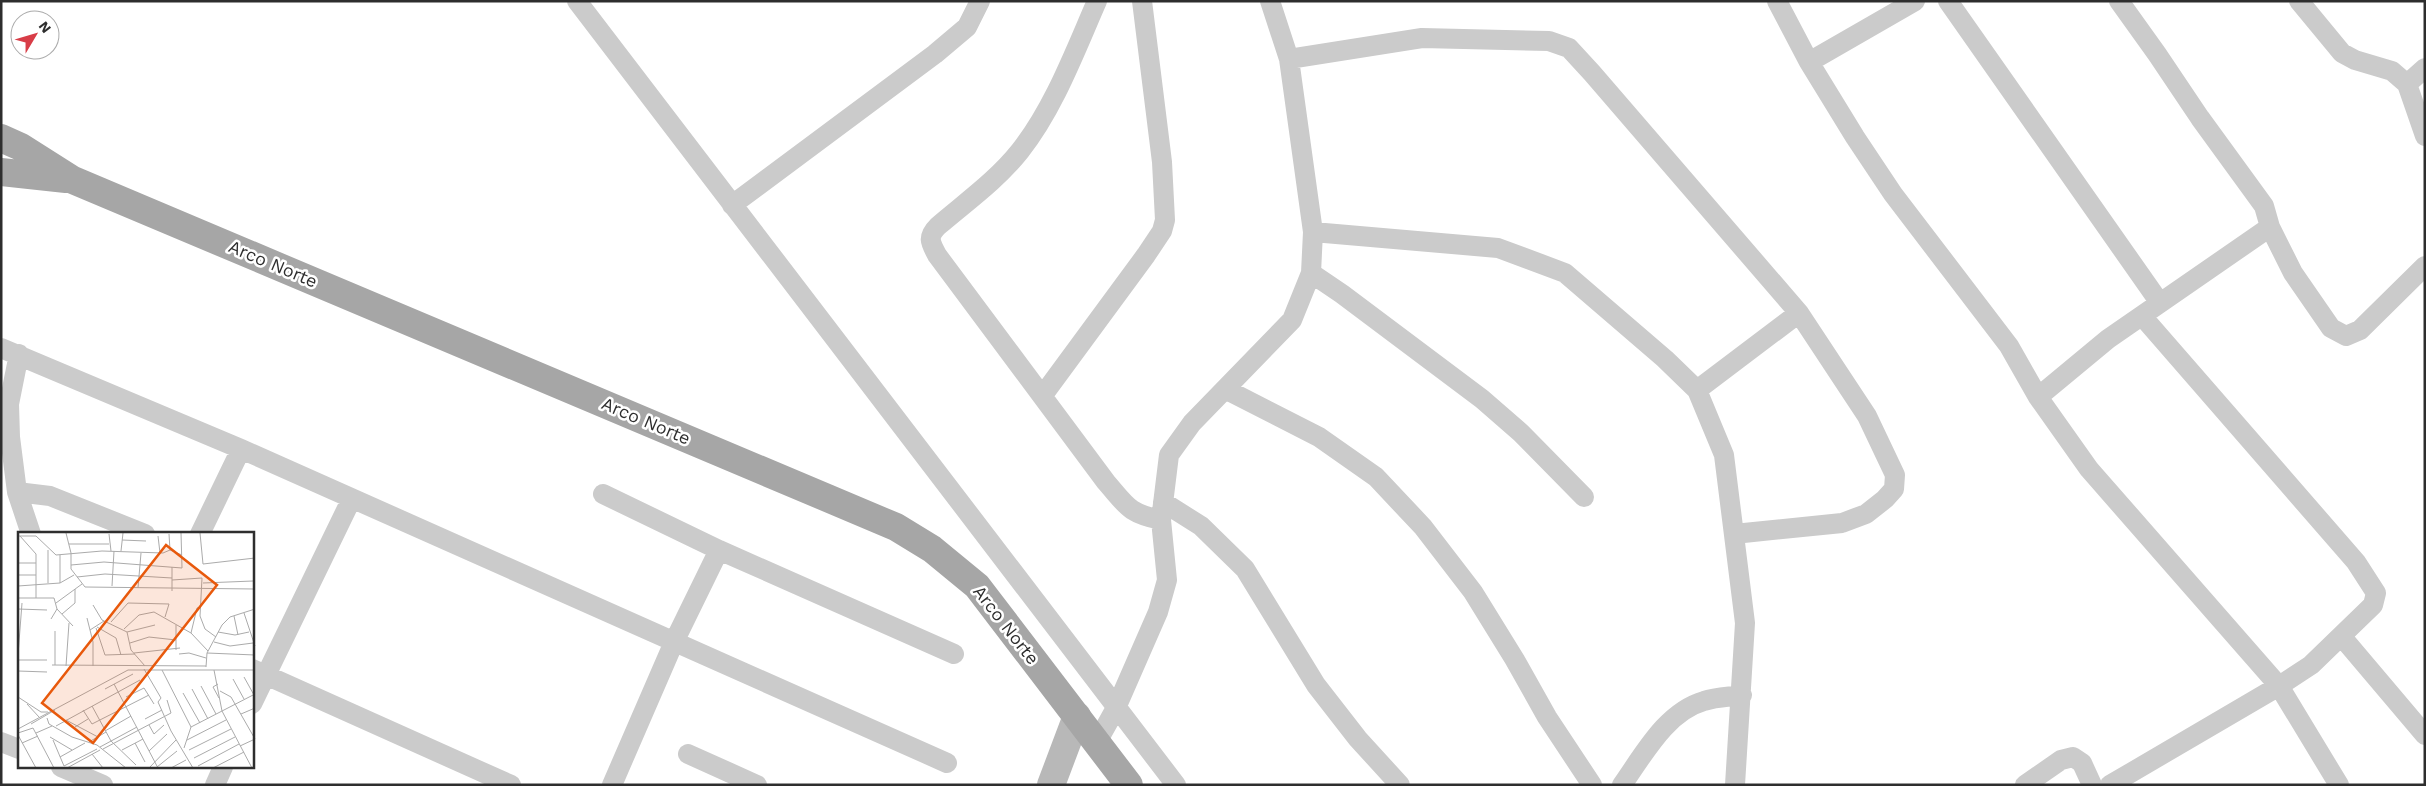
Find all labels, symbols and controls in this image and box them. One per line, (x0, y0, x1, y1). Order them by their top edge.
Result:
north arrow (10, 10, 60, 60)
text: N (36, 18, 55, 36)
street label: Arco Norte (226, 235, 321, 292)
street label: Arco Norte (599, 392, 694, 449)
inset map (18, 532, 254, 768)
street label: Arco Norte (969, 581, 1044, 668)

